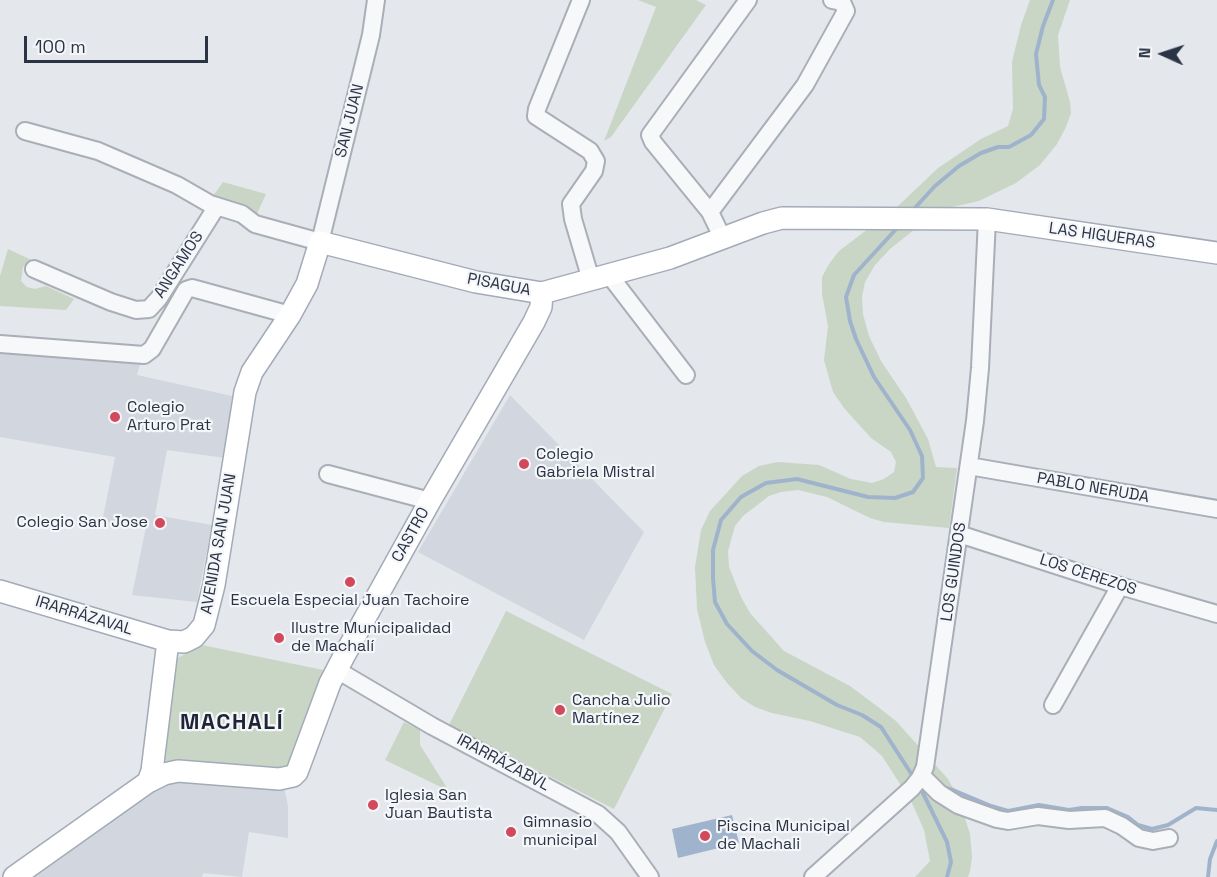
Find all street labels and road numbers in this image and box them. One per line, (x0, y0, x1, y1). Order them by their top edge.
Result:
street label: SAN JUAN (332, 82, 368, 160)
street label: LAS HIGUERAS (1048, 219, 1156, 253)
street label: ANGAMOS (150, 228, 208, 302)
street label: PISAGUA (466, 269, 532, 301)
street label: PABLO NERUDA (1035, 469, 1151, 507)
street label: AVENIDA SAN JUAN (197, 472, 241, 616)
street label: CASTRO (388, 504, 434, 566)
street label: LOS GUINDOS (938, 521, 970, 623)
street label: LOS CEREZOS (1037, 550, 1139, 600)
street label: IRARRÁZAVAL (33, 592, 135, 640)
street label: IRARRÁZABVL (453, 730, 553, 796)

